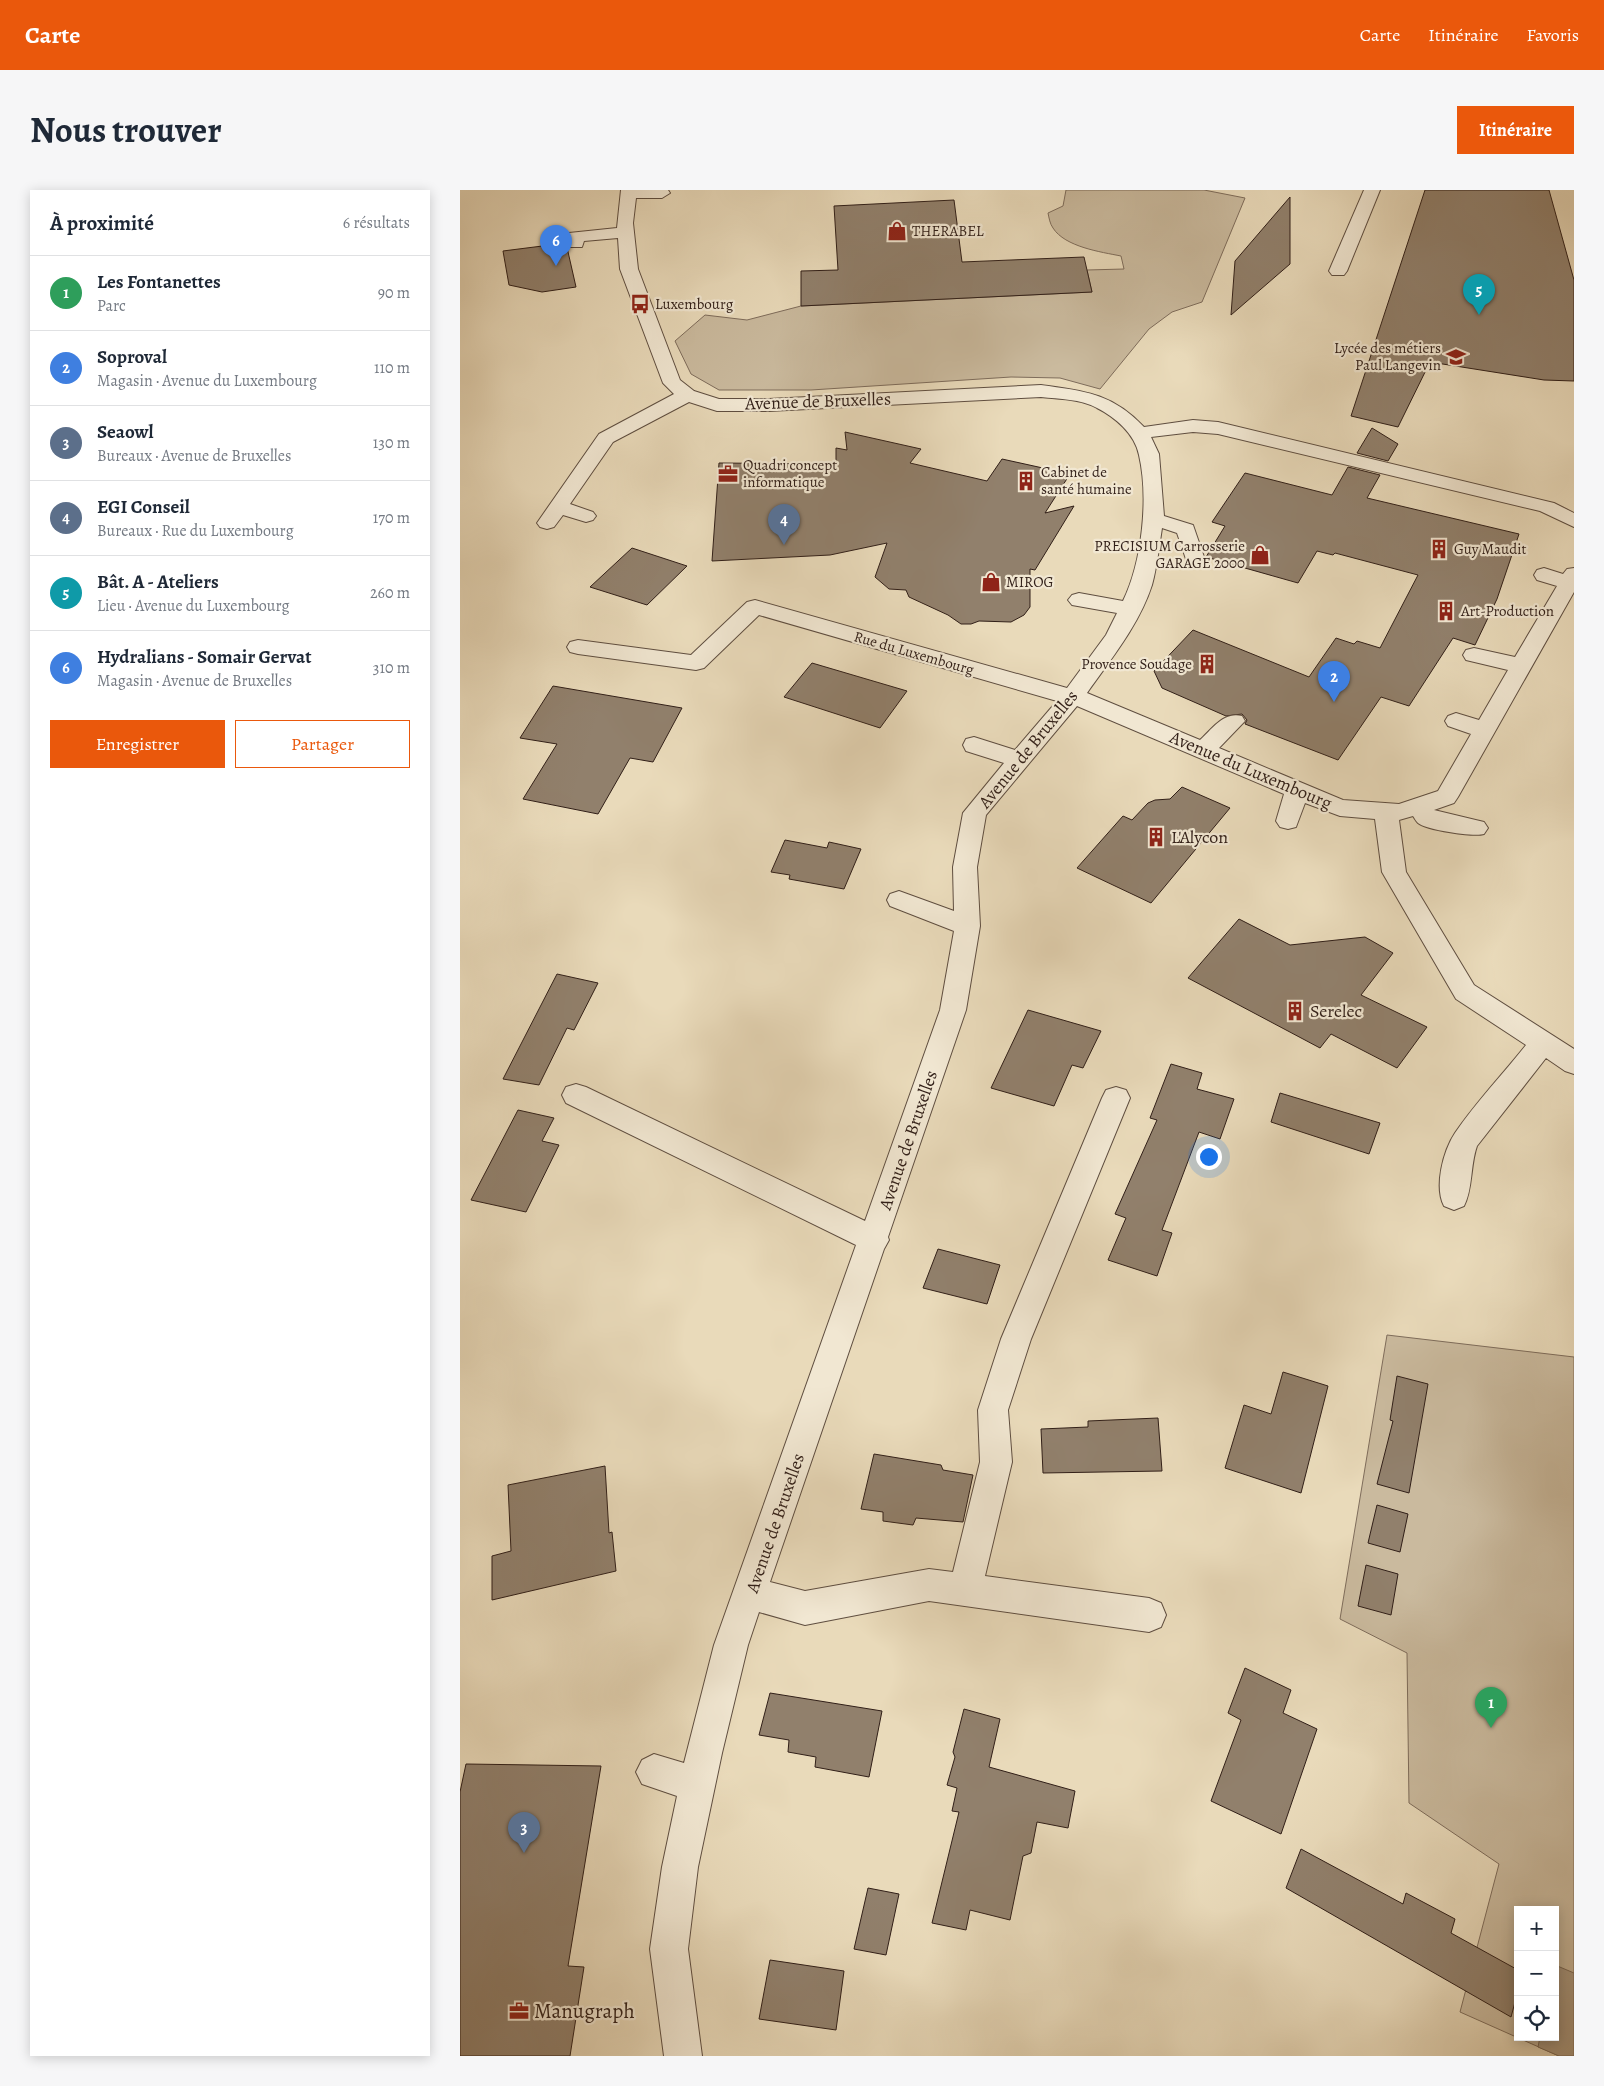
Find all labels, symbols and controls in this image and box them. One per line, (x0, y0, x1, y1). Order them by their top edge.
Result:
text: Carte (25, 19, 80, 51)
text: Carte (1360, 23, 1400, 47)
text: Itinéraire (1428, 23, 1499, 47)
text: Favoris (1527, 23, 1579, 47)
text: Nous trouver (30, 106, 222, 154)
button: Itinéraire (1457, 106, 1574, 154)
text: À proximité (50, 209, 154, 237)
text: 6 résultats (343, 212, 410, 234)
shop icon: THERABEL (886, 220, 908, 242)
place label: THERABEL (912, 221, 984, 241)
pin: 6 (540, 225, 572, 266)
text: Les Fontanettes (97, 269, 221, 295)
pin: 5 (1463, 274, 1495, 315)
text: 1 (63, 282, 69, 304)
text: 90 m (378, 282, 410, 304)
bus stop icon: Luxembourg (629, 293, 651, 315)
place label: Luxembourg (655, 294, 734, 314)
text: Parc (97, 295, 126, 317)
place label: Lycée des métiers Paul Langevin (1334, 338, 1441, 375)
text: Soproval (97, 344, 167, 370)
school or university icon: Lycée des métiers Paul Langevin (1445, 346, 1467, 368)
text: 2 (62, 357, 70, 379)
text: 110 m (374, 357, 410, 379)
text: Magasin · Avenue du Luxembourg (97, 370, 317, 392)
street label: Avenue de Bruxelles (744, 386, 891, 416)
text: Seaowl (97, 419, 153, 445)
text: 3 (63, 432, 69, 454)
text: 130 m (373, 432, 410, 454)
text: Bureaux · Avenue de Bruxelles (97, 445, 291, 467)
place label: Quadri concept informatique (743, 455, 837, 492)
place label: Cabinet de santé humaine (1041, 462, 1132, 499)
office icon: Quadri concept informatique (717, 463, 739, 485)
building icon: Cabinet de santé humaine (1015, 470, 1037, 492)
text: EGI Conseil (97, 494, 190, 520)
pin: 4 (768, 504, 800, 545)
text: 4 (62, 507, 70, 529)
text: 170 m (373, 507, 410, 529)
text: Bureaux · Rue du Luxembourg (97, 520, 294, 542)
place label: PRECISIUM Carrosserie GARAGE 2000 (1094, 536, 1245, 573)
building icon: Guy Maudit (1428, 538, 1450, 560)
place label: Guy Maudit (1454, 539, 1526, 559)
shop icon: PRECISIUM Carrosserie GARAGE 2000 (1249, 544, 1271, 566)
text: Bât. A - Ateliers (97, 569, 219, 595)
shop icon: MIROG (980, 571, 1002, 593)
place label: MIROG (1006, 572, 1054, 592)
text: 5 (63, 582, 69, 604)
text: 260 m (370, 582, 410, 604)
text: Lieu · Avenue du Luxembourg (97, 595, 290, 617)
building icon: Art-Production (1435, 600, 1457, 622)
place label: Art-Production (1460, 601, 1554, 621)
street label: Rue du Luxembourg (852, 626, 977, 680)
text: Hydralians - Somair Gervat (97, 644, 312, 670)
building icon: Provence Soudage (1196, 653, 1218, 675)
place label: Provence Soudage (1081, 654, 1192, 674)
text: 6 (62, 657, 70, 679)
text: 310 m (373, 657, 410, 679)
pin: 2 (1318, 661, 1350, 702)
text: Magasin · Avenue de Bruxelles (97, 670, 292, 692)
street label: Avenue de Bruxelles (972, 685, 1083, 814)
button: Enregistrer (50, 720, 225, 768)
button: Partager (235, 720, 410, 768)
street label: Avenue du Luxembourg (1165, 725, 1336, 815)
place label: L'Alycon (1171, 825, 1228, 849)
building icon: L'Alycon (1145, 826, 1167, 848)
place label: Serelec (1310, 999, 1362, 1023)
building icon: Serelec (1284, 1000, 1306, 1022)
street label: Avenue de Bruxelles (873, 1067, 943, 1214)
your location (1196, 1144, 1222, 1170)
street label: Avenue de Bruxelles (740, 1450, 810, 1597)
pin: 1 (1475, 1687, 1507, 1728)
pin: 3 (508, 1812, 540, 1853)
map controls (1514, 1906, 1559, 2041)
button: + (1514, 1906, 1559, 1951)
button: − (1514, 1951, 1559, 1996)
button: locate (1514, 1996, 1559, 2041)
place label: Manugraph (534, 1997, 635, 2025)
office icon: Manugraph (508, 2000, 530, 2022)

